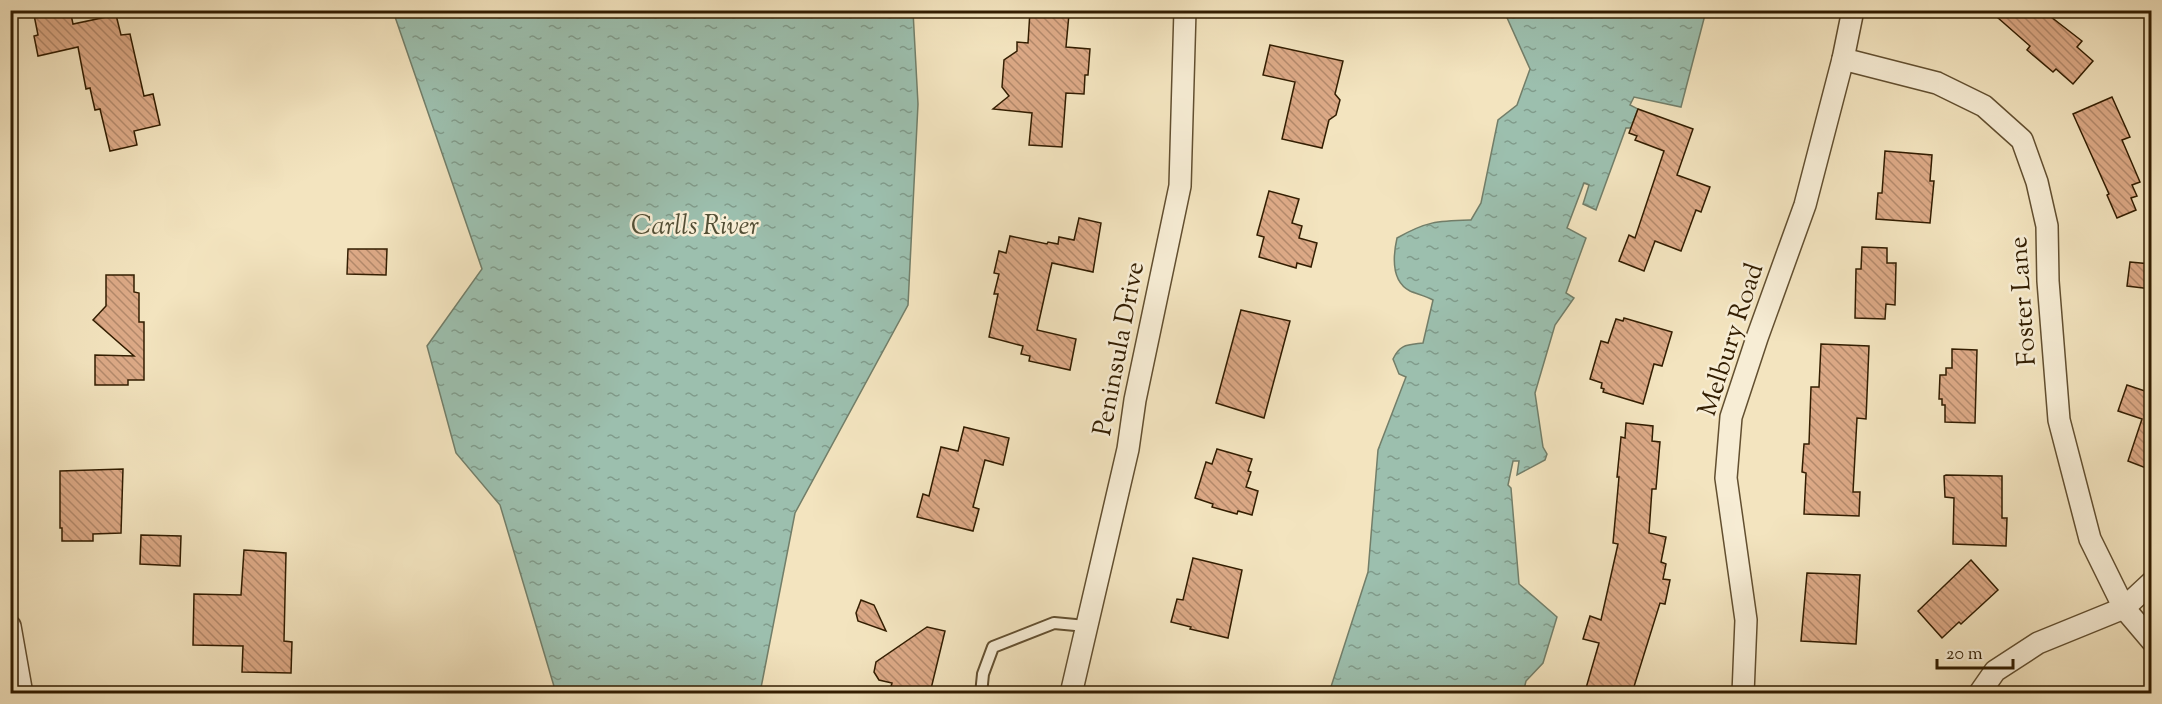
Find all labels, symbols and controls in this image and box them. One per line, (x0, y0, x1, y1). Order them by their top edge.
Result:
water label: Carlls River (631, 208, 759, 247)
street label: Foster Lane (2001, 235, 2047, 367)
street label: Melbury Road (1690, 258, 1774, 421)
street label: Peninsula Drive (1085, 259, 1155, 439)
scale bar (1937, 632, 2014, 670)
text: 20 m (1946, 642, 1983, 668)

